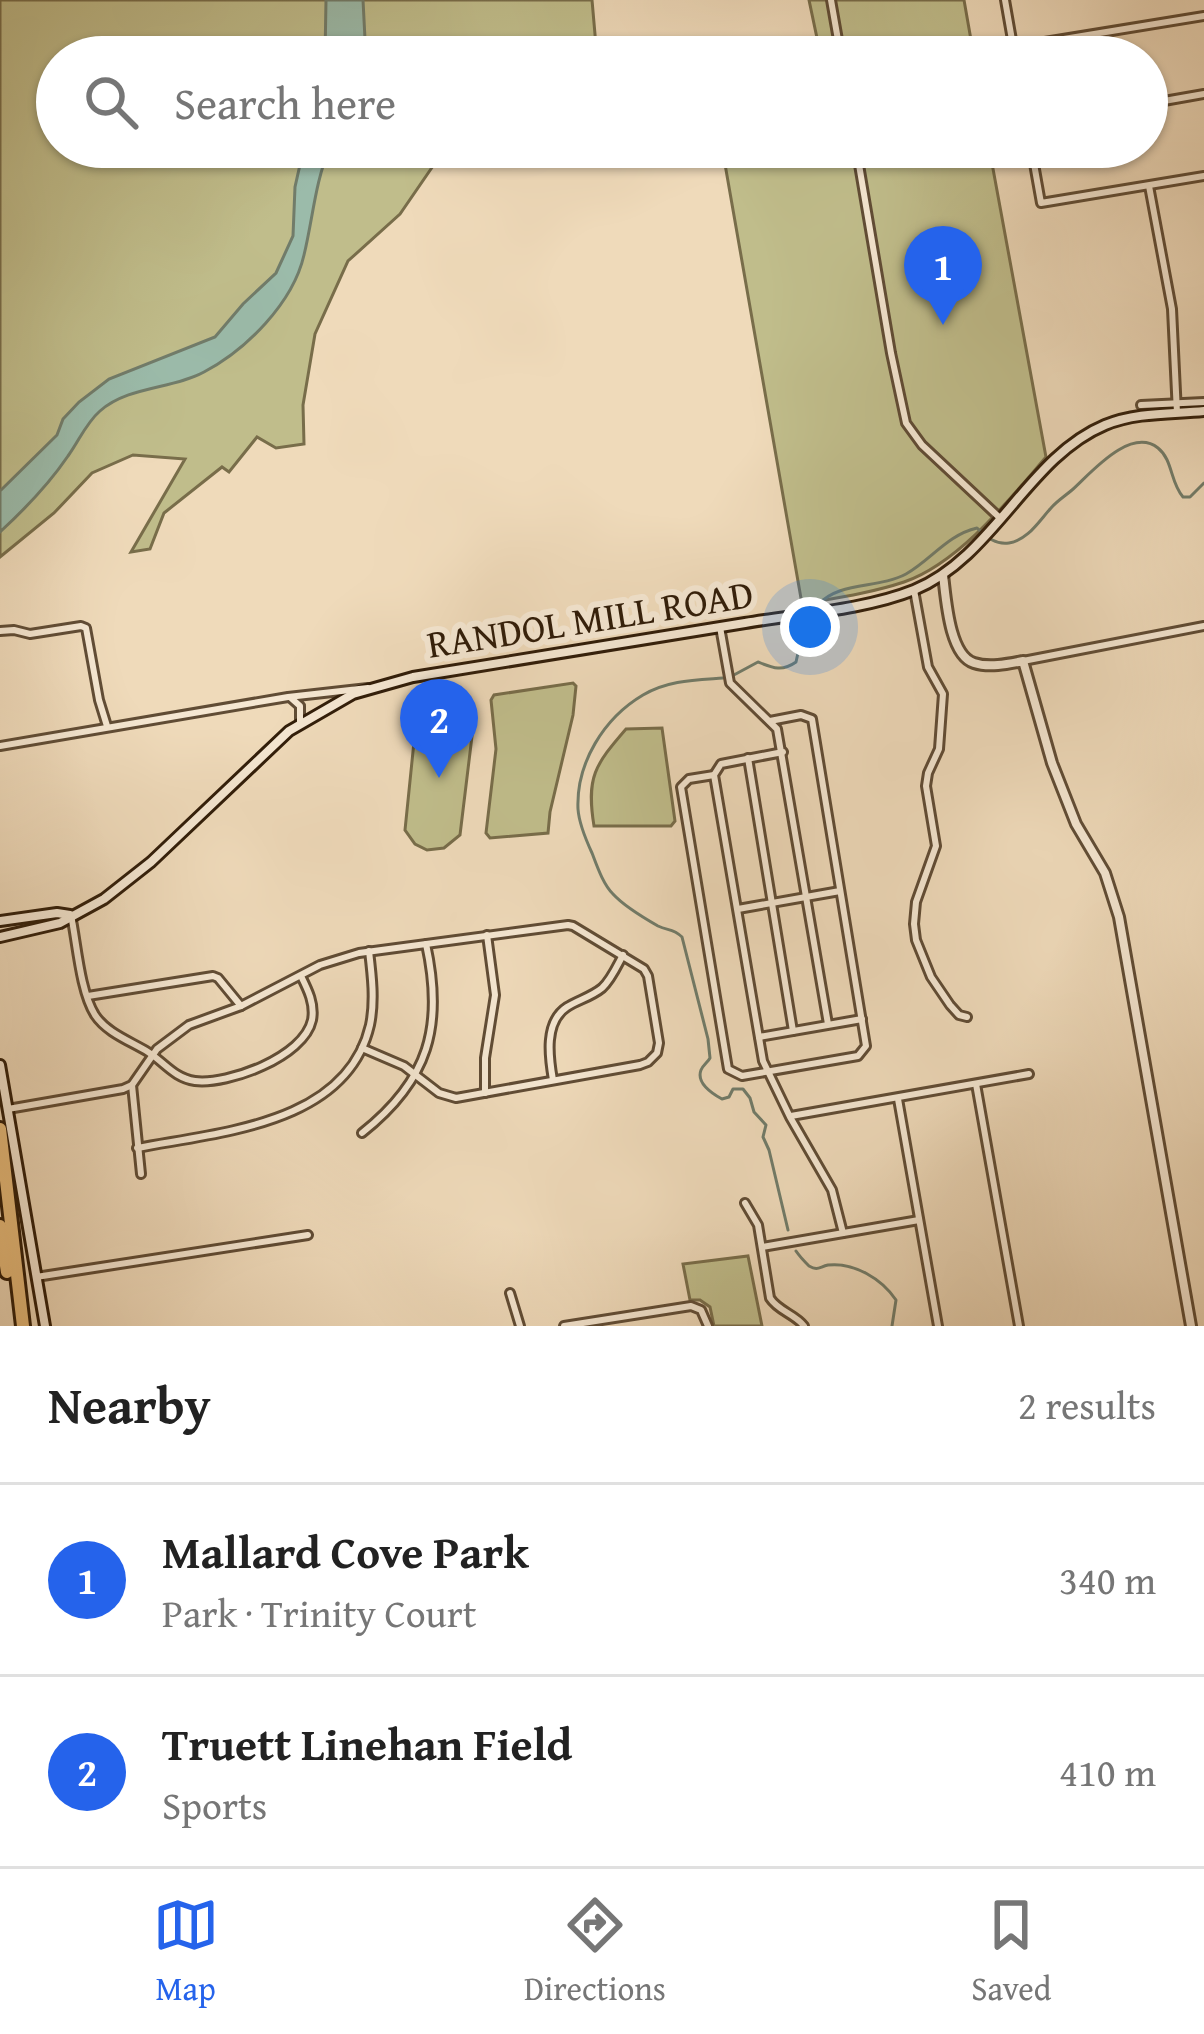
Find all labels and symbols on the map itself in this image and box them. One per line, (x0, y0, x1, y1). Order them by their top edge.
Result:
pin: 1 (904, 226, 982, 325)
street label: RANDOL MILL ROAD (423, 564, 757, 672)
your location (780, 597, 840, 657)
pin: 2 (400, 679, 478, 778)

